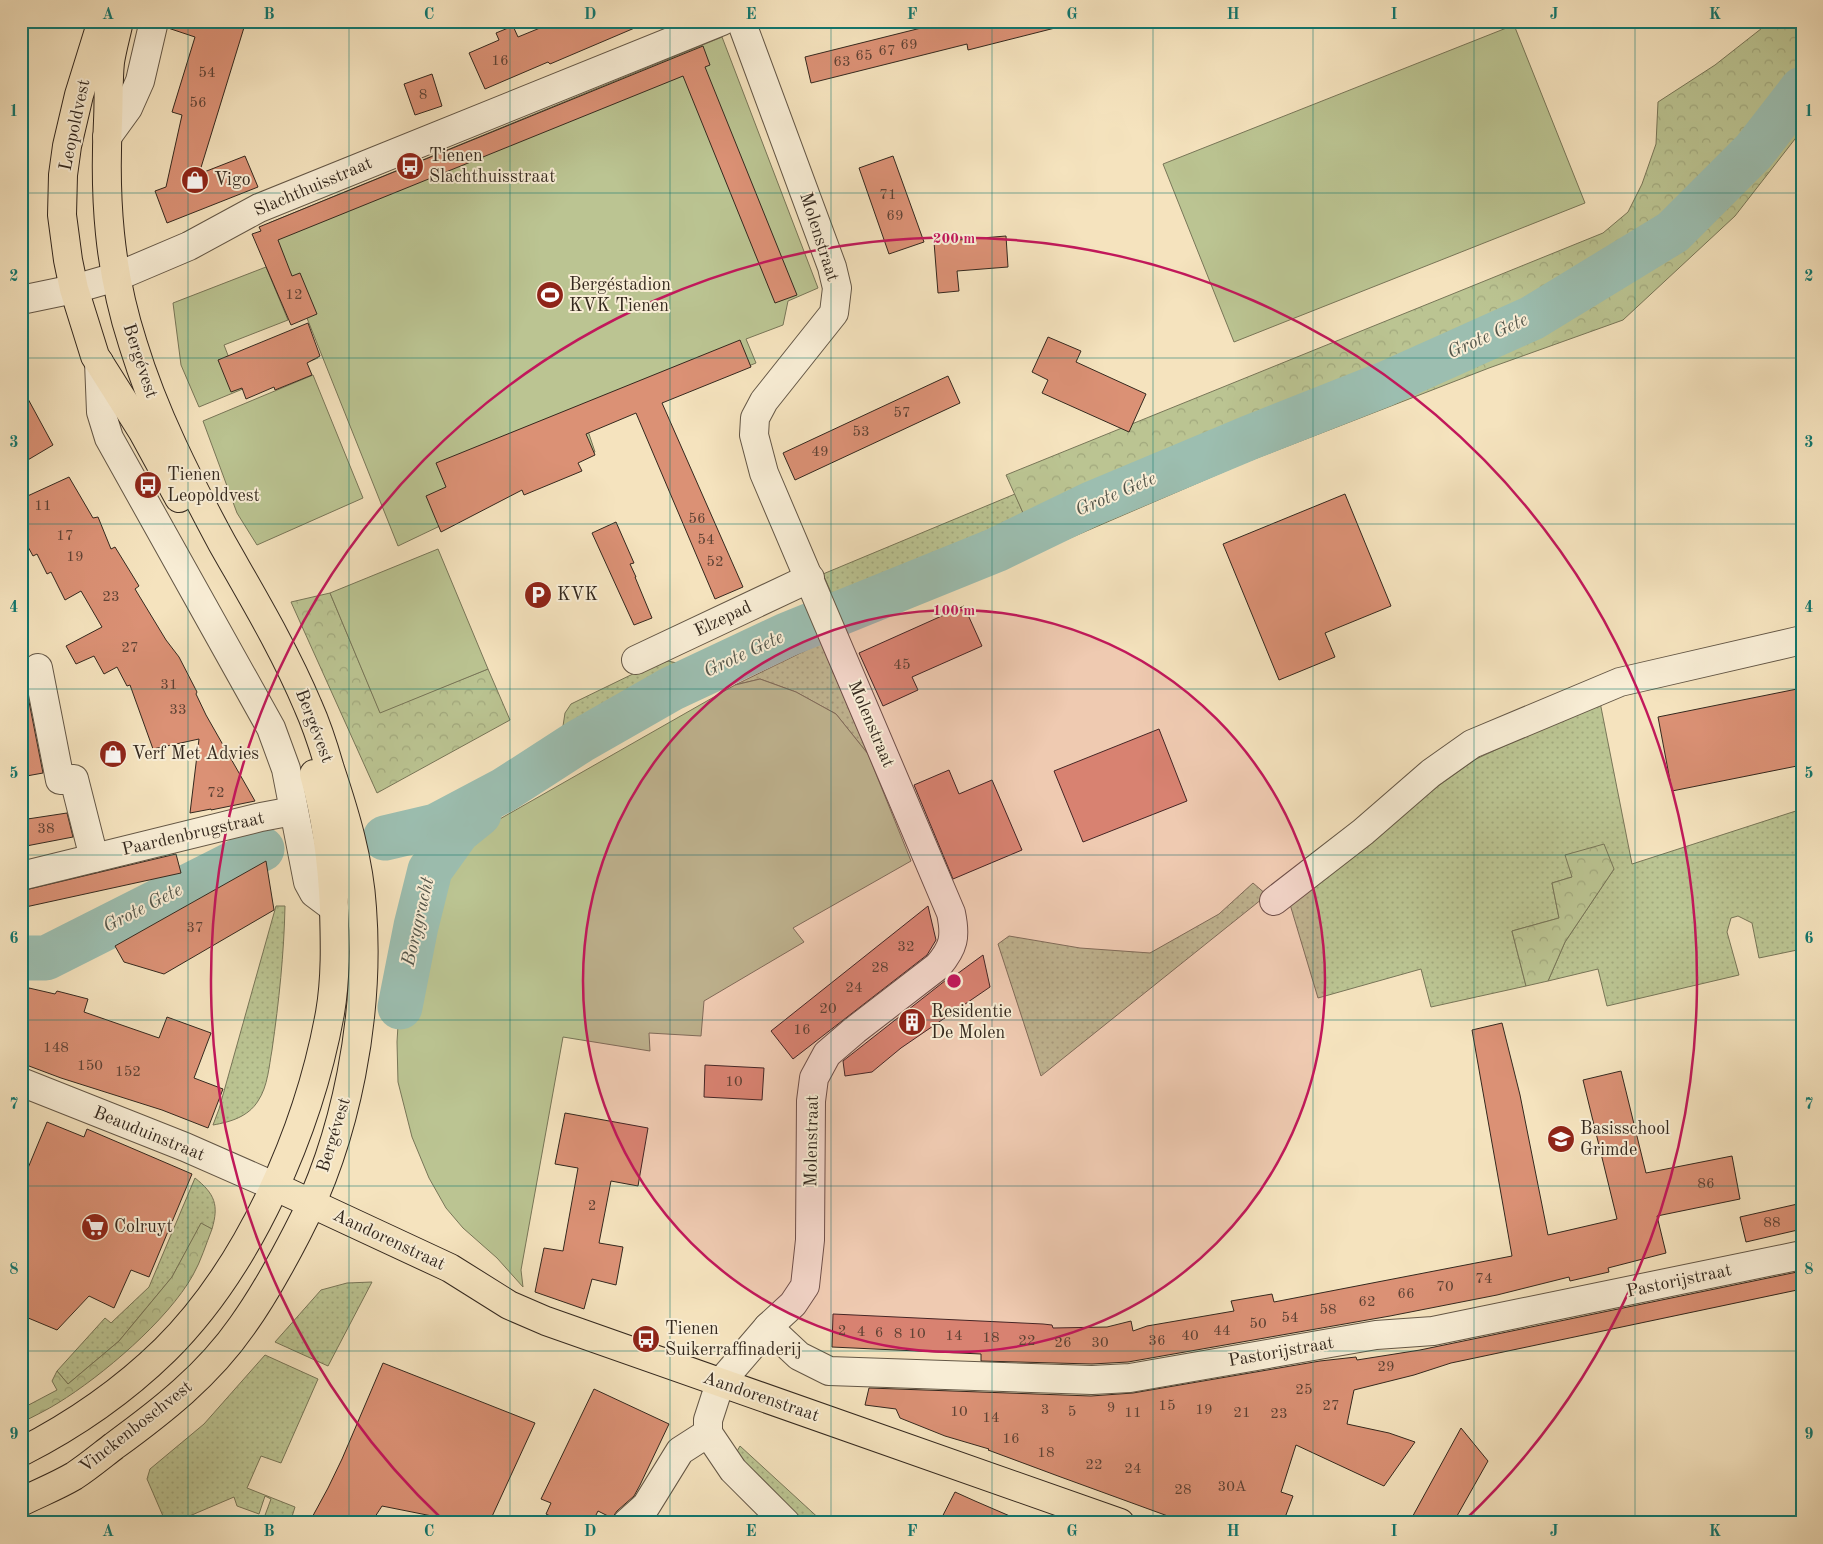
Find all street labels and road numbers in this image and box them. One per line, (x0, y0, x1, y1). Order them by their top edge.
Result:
street label: Leopoldvest (57, 78, 93, 172)
street label: Slachthuisstraat (251, 154, 375, 220)
street label: Molenstraat (796, 190, 842, 284)
street label: Bergévest (120, 322, 160, 400)
street label: Elzepad (692, 598, 754, 640)
street label: Molenstraat (845, 678, 897, 770)
street label: Bergévest (292, 687, 336, 765)
street label: Paardenbrugstraat (120, 809, 266, 859)
street label: Bergévest (314, 1095, 354, 1175)
street label: Molenstraat (802, 1095, 822, 1187)
street label: Beauduinstraat (91, 1103, 207, 1165)
street label: Aandorenstraat (330, 1206, 448, 1274)
street label: Pastorijstraat (1625, 1261, 1733, 1301)
street label: Pastorijstraat (1227, 1334, 1335, 1370)
street label: Aandorenstraat (701, 1369, 821, 1425)
street label: Vinckenboschvest (76, 1378, 196, 1476)

